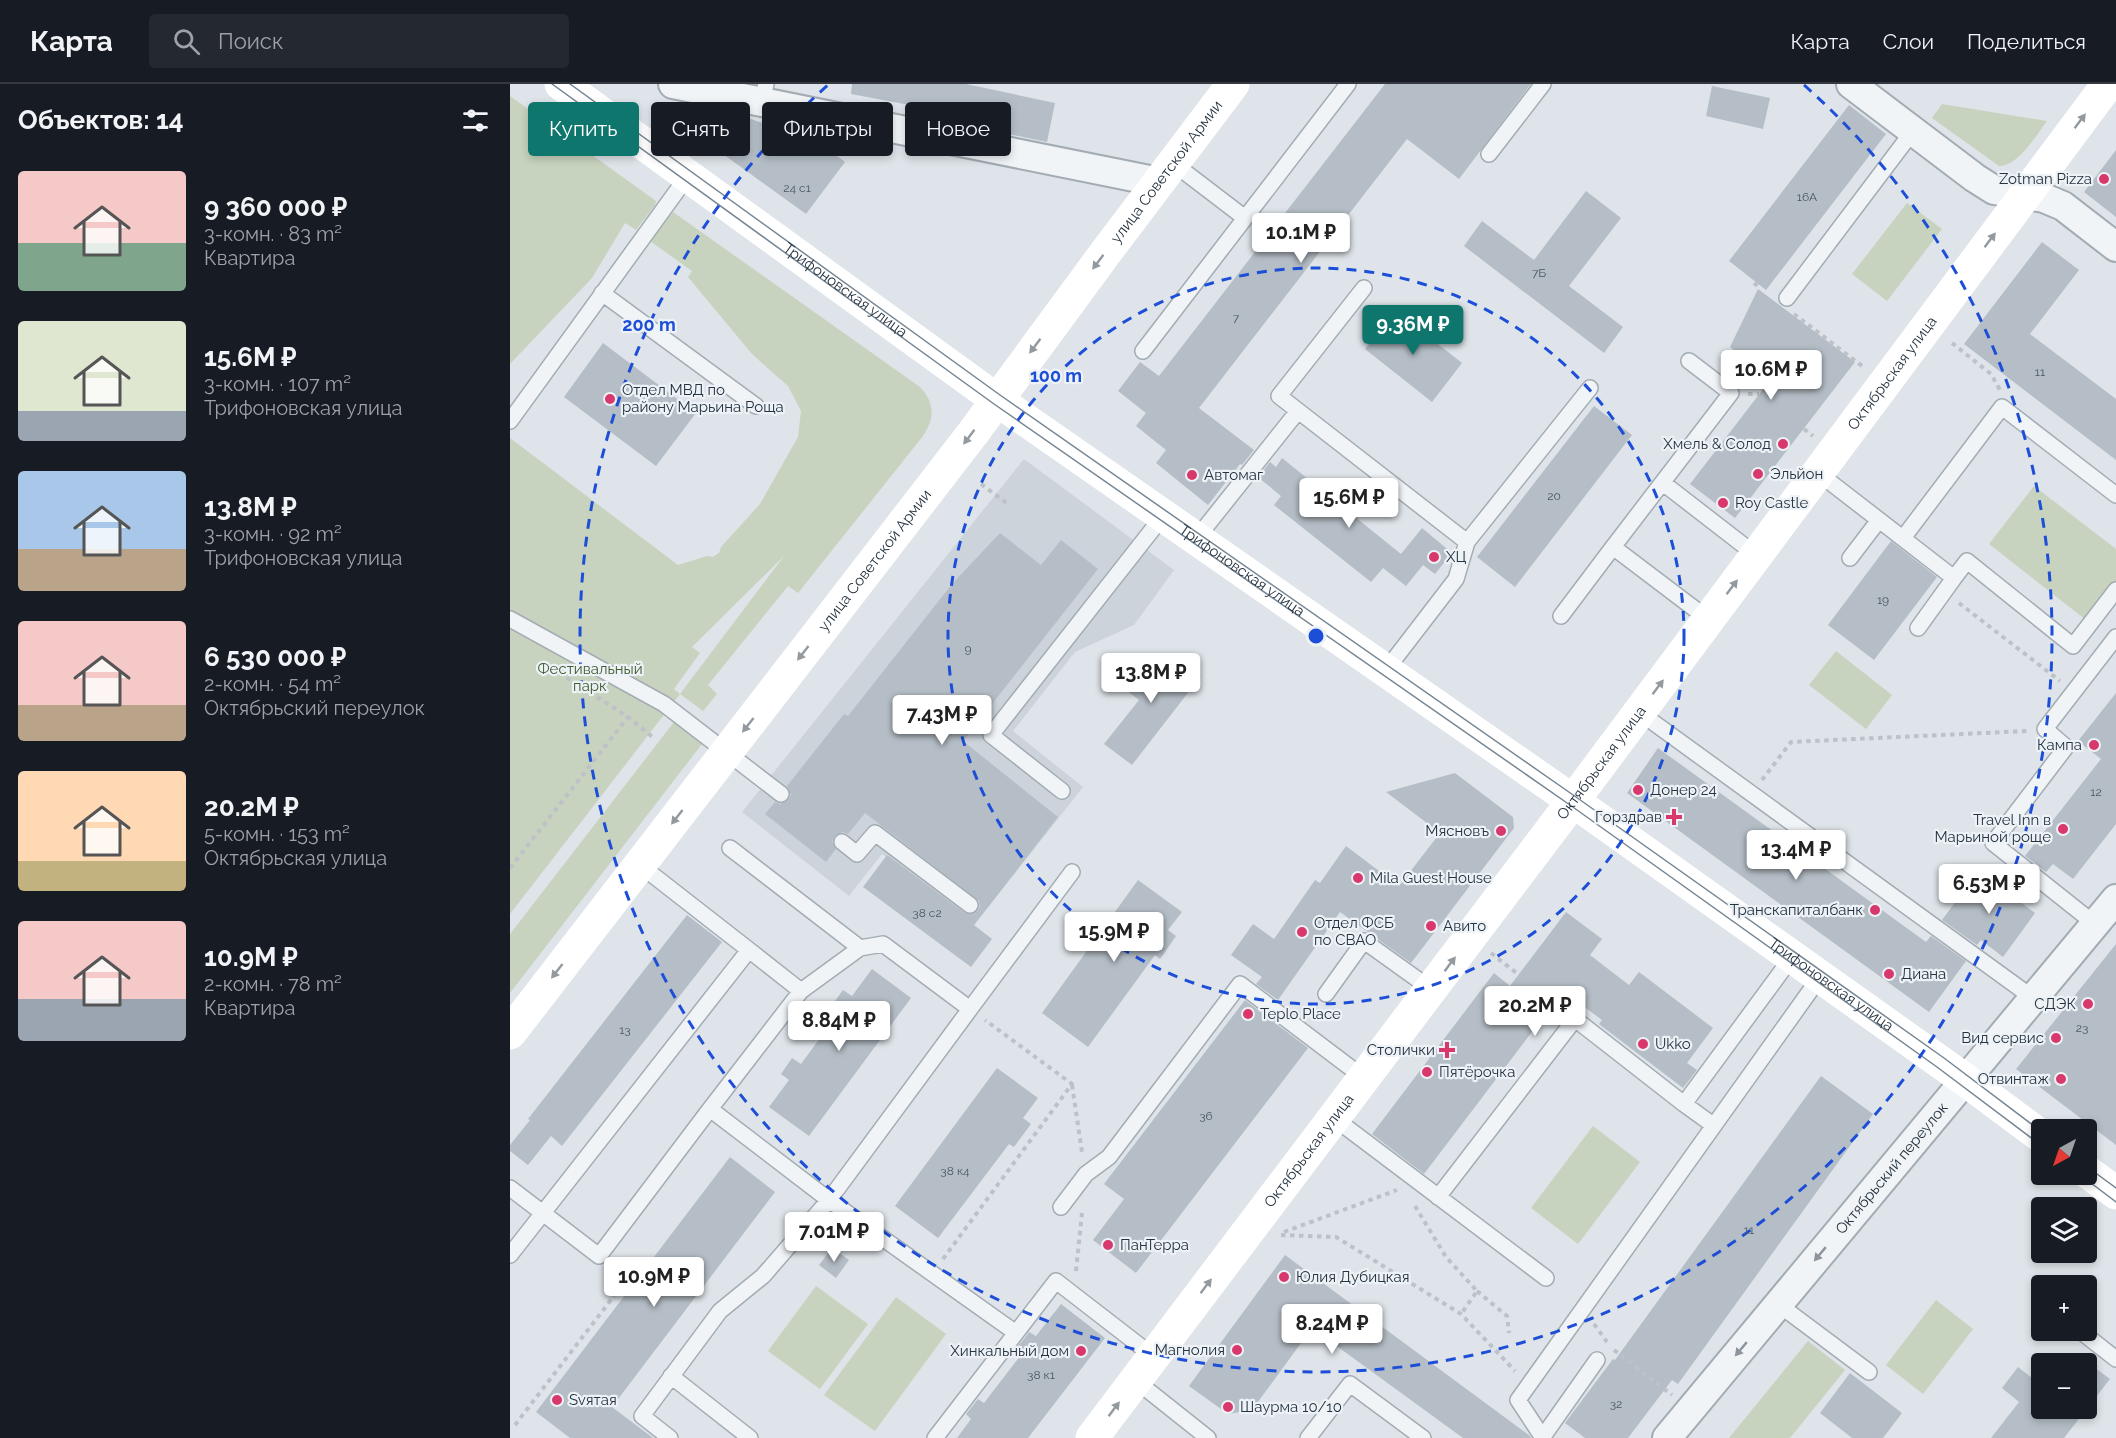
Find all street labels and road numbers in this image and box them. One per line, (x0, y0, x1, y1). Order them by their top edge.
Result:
street label: улица Советской Армии (1107, 97, 1226, 247)
street label: Трифоновская улица (780, 239, 911, 341)
street label: Октябрьская улица (1844, 313, 1941, 434)
street label: улица Советской Армии (814, 486, 935, 635)
street label: Трифоновская улица (1176, 521, 1308, 621)
street label: Октябрьская улица (1553, 702, 1650, 823)
street label: Трифоновская улица (1765, 934, 1897, 1035)
street label: Октябрьская улица (1260, 1090, 1358, 1211)
street label: Октябрьский переулок (1832, 1099, 1952, 1238)

